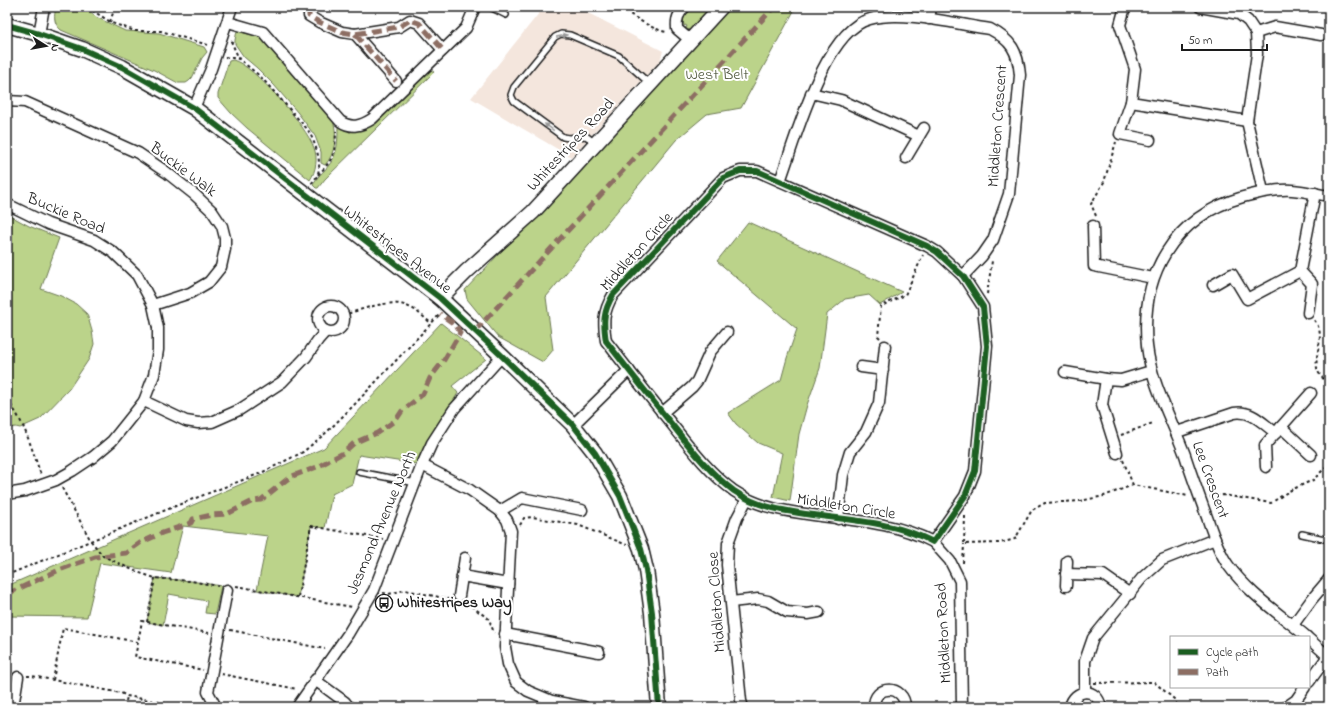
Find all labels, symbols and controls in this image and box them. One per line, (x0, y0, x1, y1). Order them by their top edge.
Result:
north arrow (26, 26, 66, 66)
scale bar (1182, 26, 1267, 52)
text: 50 m (1188, 32, 1212, 50)
one-way arrow (555, 33, 568, 39)
text: N (46, 43, 63, 53)
park label: West Belt (685, 63, 749, 87)
street label: Middleton Crescent (982, 63, 1014, 188)
street label: Whitestripes Road (521, 93, 621, 197)
one-way arrow (544, 123, 554, 131)
street label: Buckie Walk (144, 136, 222, 204)
street label: Buckie Road (22, 186, 109, 241)
street label: Whitestripes Avenue (337, 200, 457, 301)
street label: Middleton Circle (595, 206, 680, 297)
street label: Lee Crescent (1185, 438, 1235, 523)
street label: Jesmond Avenue North (341, 448, 423, 598)
street label: Middleton Circle (795, 487, 898, 527)
street label: Middleton Close (701, 550, 732, 653)
street label: Middleton Road (929, 582, 959, 684)
place label: Whitestripes Way (397, 591, 512, 616)
bus stop icon: Whitestripes Way (374, 593, 394, 613)
legend (1170, 636, 1310, 688)
text: Cycle path (1206, 644, 1258, 663)
text: Path (1206, 664, 1229, 682)

